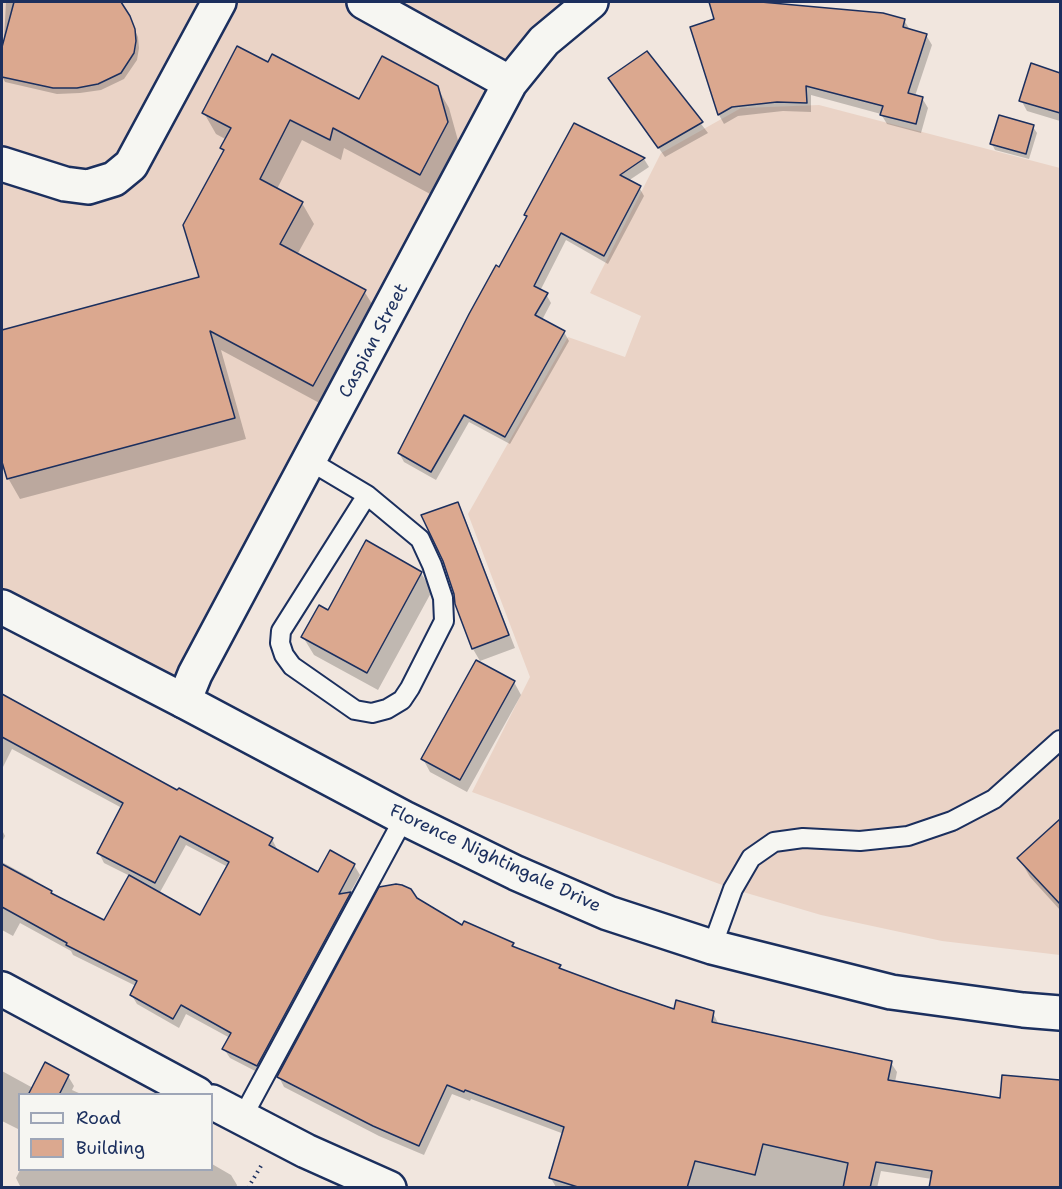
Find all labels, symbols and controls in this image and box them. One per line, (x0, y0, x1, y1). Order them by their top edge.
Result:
street label: Caspian Street (335, 280, 413, 402)
street label: Florence Nightingale Drive (386, 800, 604, 918)
legend (18, 1093, 213, 1171)
text: Road (76, 1106, 121, 1130)
text: Building (76, 1136, 145, 1160)

